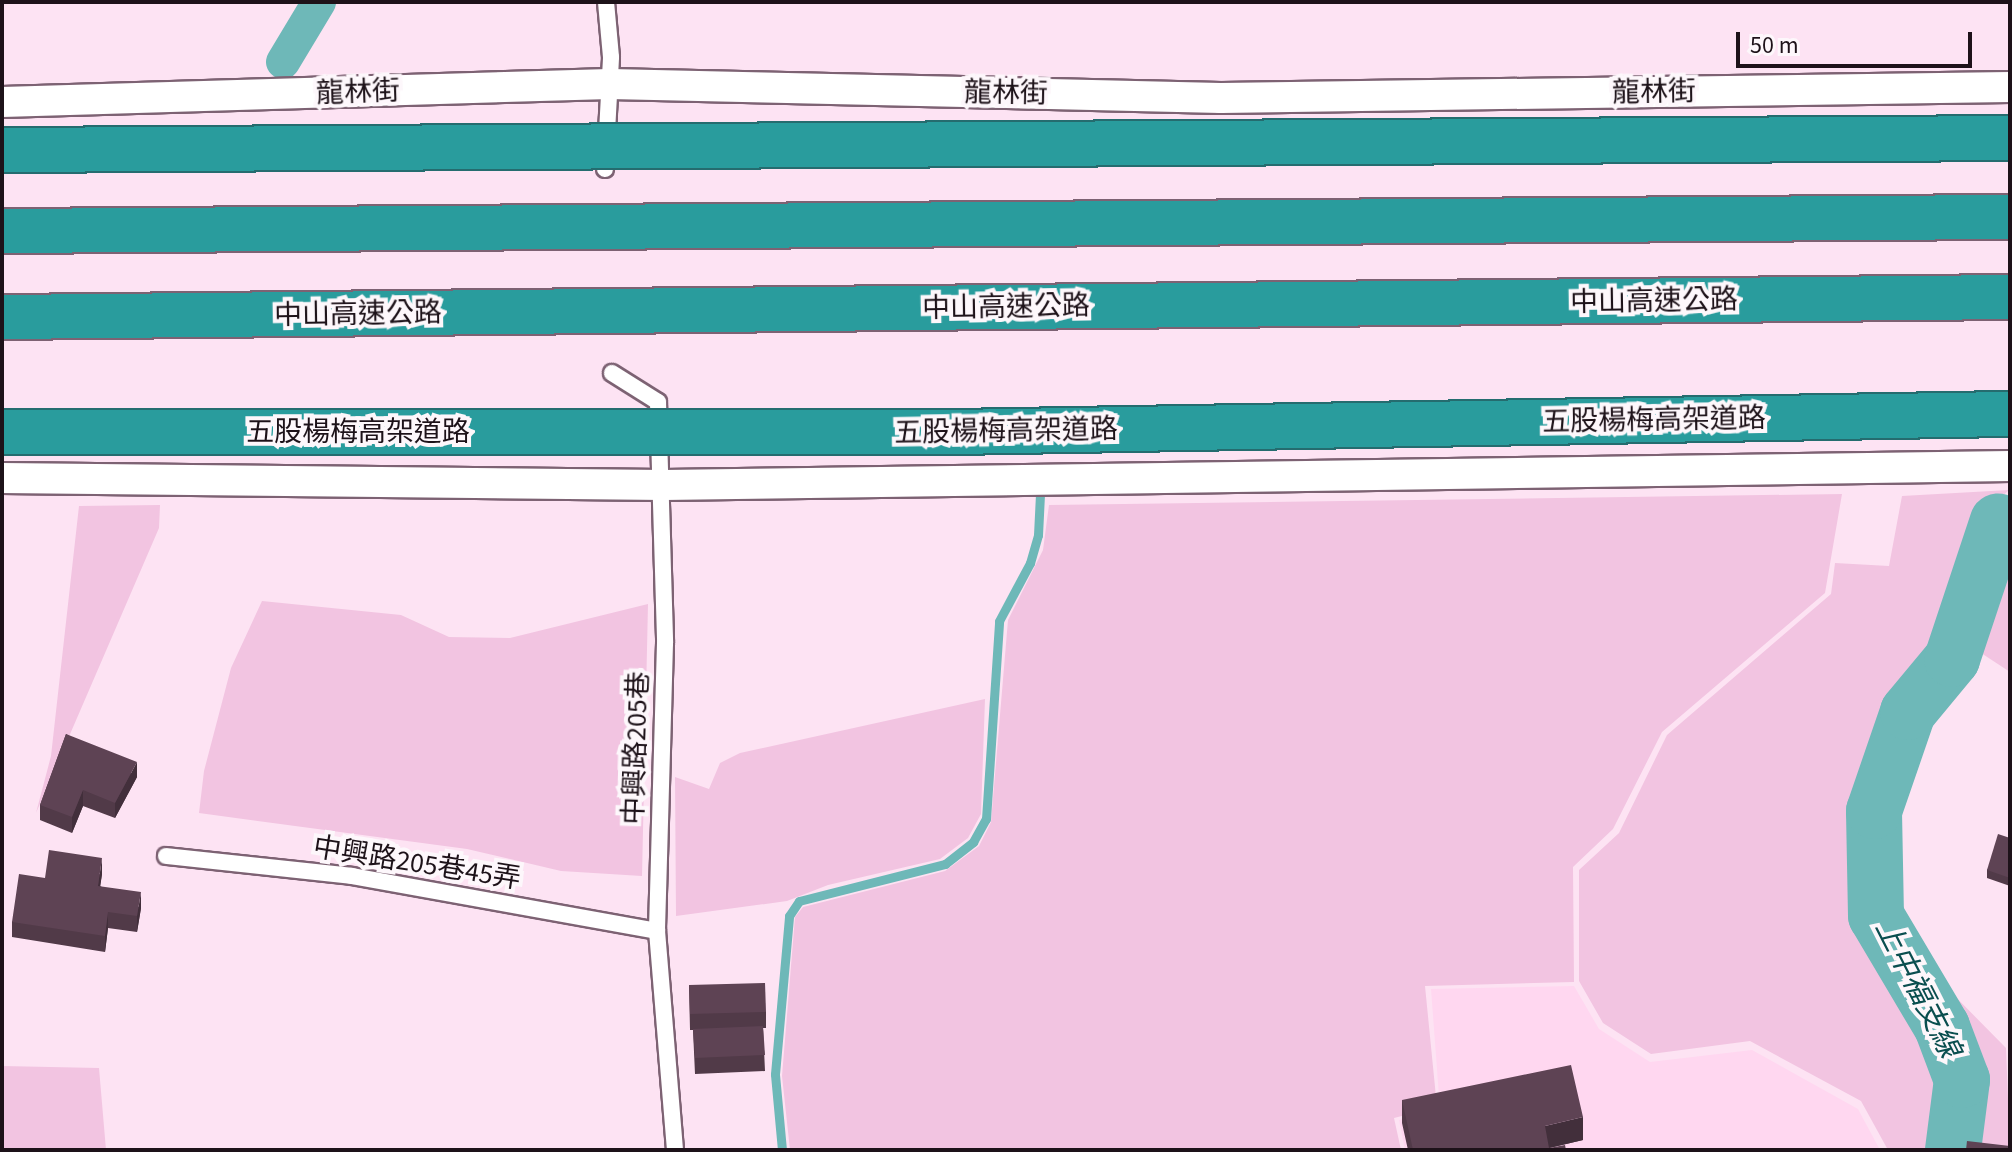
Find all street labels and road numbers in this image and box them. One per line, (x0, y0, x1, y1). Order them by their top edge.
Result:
street label: 龍林街 (315, 74, 401, 110)
street label: 龍林街 (1612, 74, 1696, 110)
street label: 龍林街 (964, 75, 1048, 111)
street label: 中山高速公路 (1570, 283, 1738, 319)
street label: 中山高速公路 (922, 289, 1090, 325)
street label: 中山高速公路 (274, 296, 442, 332)
street label: 五股楊梅高架道路 (1542, 401, 1766, 439)
street label: 五股楊梅高架道路 (894, 412, 1118, 450)
street label: 五股楊梅高架道路 (246, 415, 470, 449)
street label: 中興路205巷 (617, 671, 655, 825)
street label: 中興路205巷45弄 (311, 830, 523, 896)

